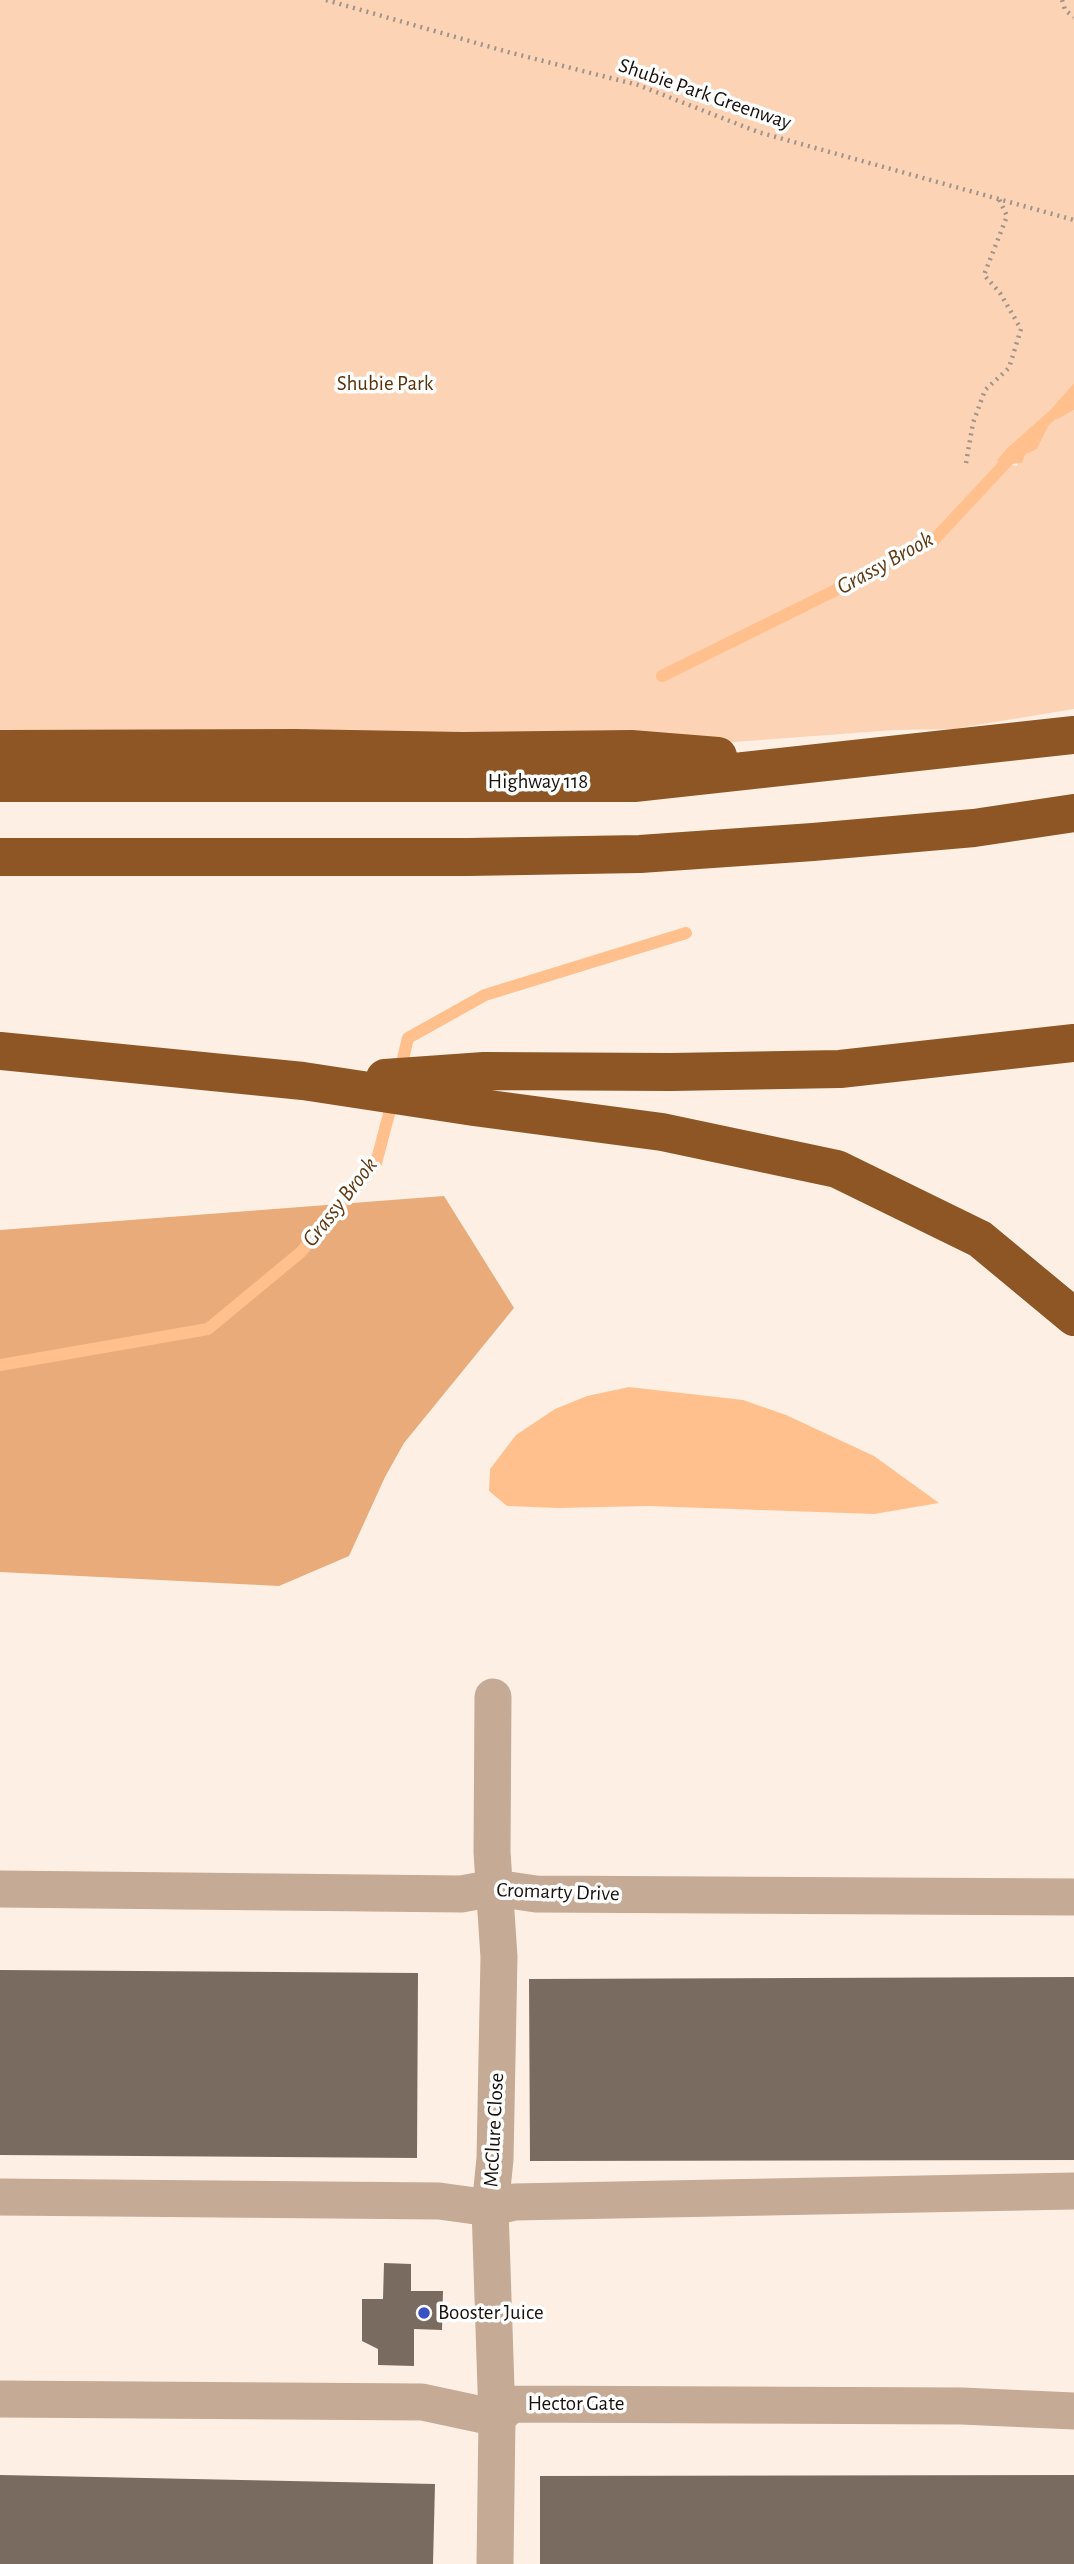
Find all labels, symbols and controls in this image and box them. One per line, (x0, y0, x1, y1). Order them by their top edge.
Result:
street label: Shubie Park Greenway (615, 53, 795, 135)
park label: Shubie Park (337, 371, 433, 397)
water label: Grassy Brook (832, 525, 938, 601)
street label: Highway 118 (488, 769, 588, 795)
water label: Grassy Brook (296, 1152, 384, 1252)
street label: Cromarty Drive (496, 1877, 620, 1907)
street label: McClure Close (478, 2072, 510, 2188)
place label: Booster Juice (438, 2300, 544, 2326)
marker: Booster Juice (416, 2305, 432, 2321)
street label: Hector Gate (528, 2391, 624, 2417)

